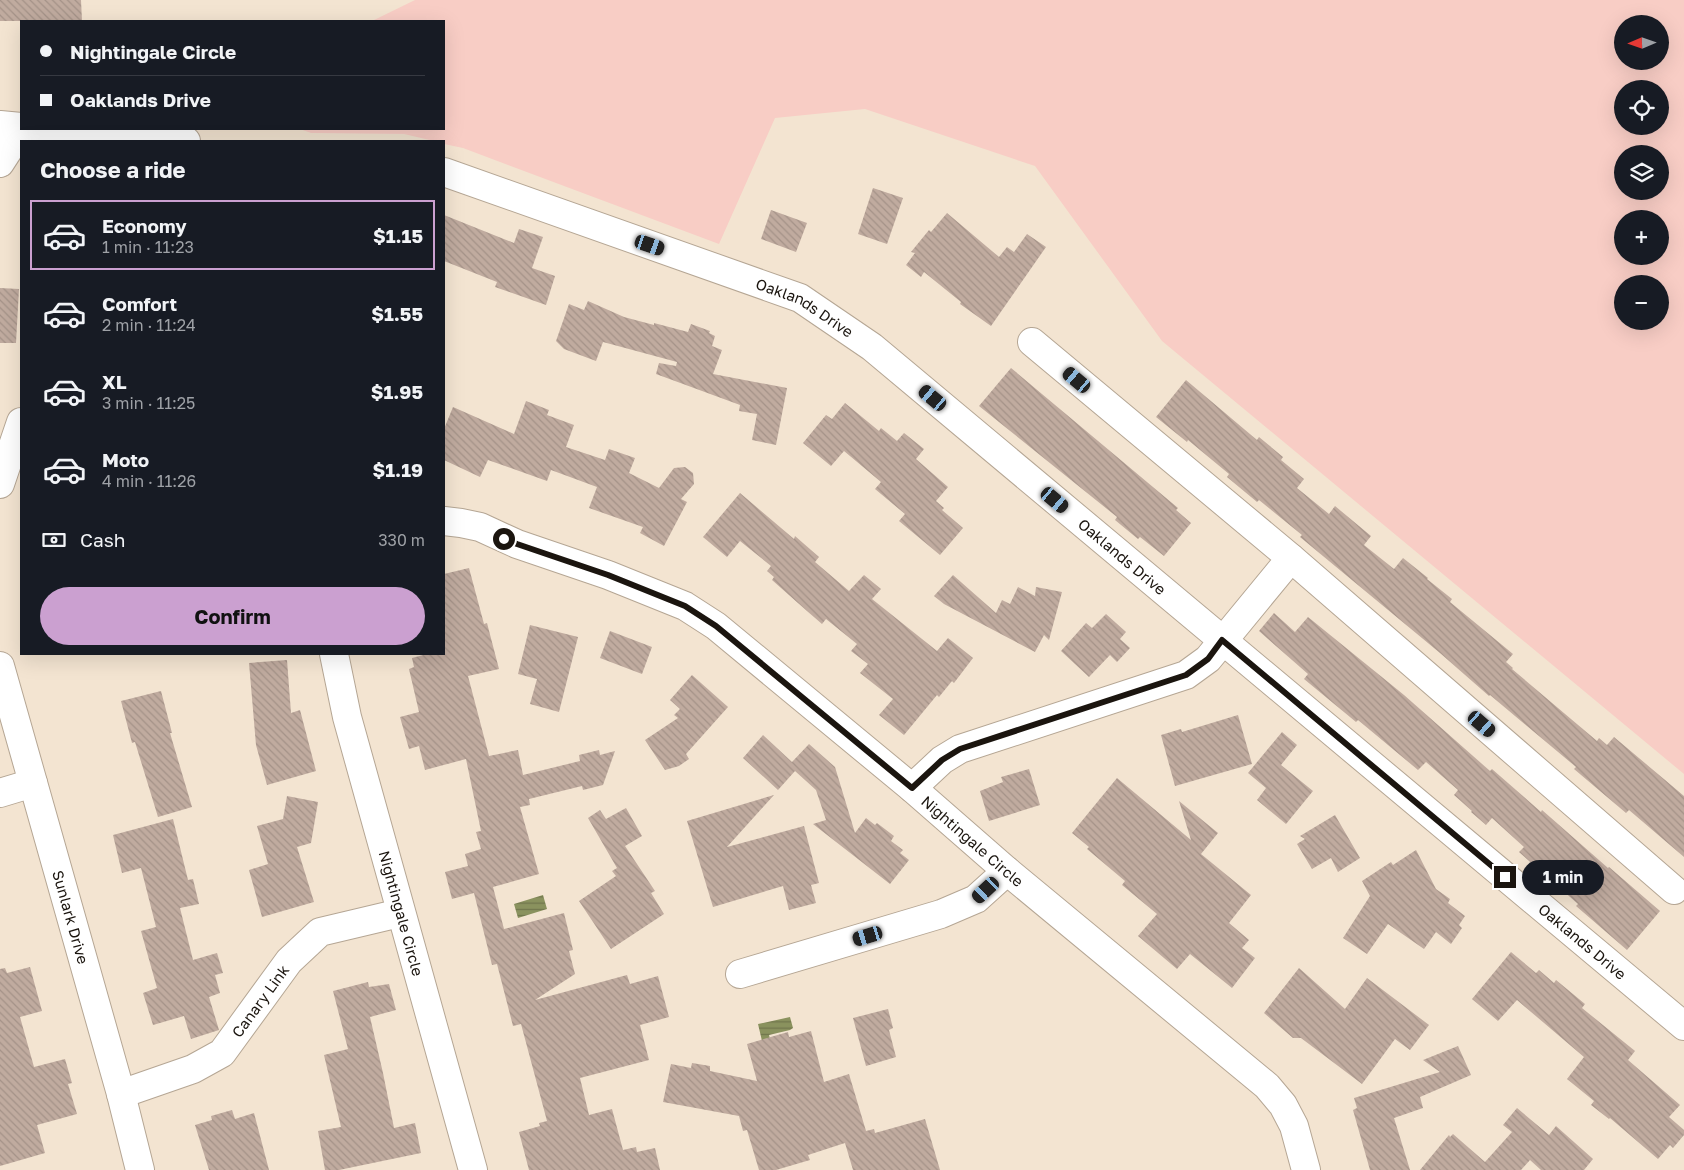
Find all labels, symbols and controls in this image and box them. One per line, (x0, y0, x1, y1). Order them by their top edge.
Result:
north arrow (1614, 15, 1669, 70)
map controls (1614, 15, 1669, 330)
text: Nightingale Circle (70, 40, 236, 63)
button: locate (1614, 80, 1669, 135)
text: Oaklands Drive (70, 88, 211, 111)
button: layers (1614, 145, 1669, 200)
text: Choose a ride (40, 156, 186, 183)
button: + (1614, 210, 1669, 265)
icon: car (42, 213, 87, 258)
text: Economy (102, 214, 187, 237)
text: $1.15 (373, 224, 423, 247)
car (633, 233, 666, 257)
text: 1 min · 11:23 (102, 237, 194, 257)
street label: Oaklands Drive (754, 274, 857, 341)
button: − (1614, 275, 1669, 330)
icon: car (42, 291, 87, 336)
text: Comfort (102, 292, 177, 315)
text: $1.55 (371, 302, 423, 325)
text: 2 min · 11:24 (102, 315, 196, 335)
car (1060, 365, 1093, 395)
icon: car (42, 369, 87, 414)
text: XL (102, 370, 127, 393)
text: $1.95 (371, 380, 423, 403)
car (916, 383, 949, 413)
text: 3 min · 11:25 (102, 393, 195, 413)
icon: car (42, 447, 87, 492)
text: Moto (102, 448, 149, 471)
text: $1.19 (373, 458, 423, 481)
text: 4 min · 11:26 (102, 471, 196, 491)
car (1038, 485, 1071, 515)
street label: Oaklands Drive (1075, 515, 1170, 598)
icon: cash (40, 526, 68, 554)
text: Cash (80, 528, 125, 551)
route start (493, 528, 515, 550)
text: 330 m (378, 530, 425, 550)
button: Confirm (40, 587, 425, 645)
car (1465, 708, 1498, 740)
street label: Nightingale Circle (918, 792, 1028, 890)
street label: Nightingale Circle (376, 848, 428, 978)
callout: 1 min (1522, 860, 1605, 894)
route end (1494, 866, 1516, 888)
text: 1 min (1543, 867, 1583, 887)
street label: Sunlark Drive (49, 868, 93, 966)
car (969, 874, 1002, 906)
street label: Oaklands Drive (1535, 899, 1630, 983)
car (851, 924, 884, 948)
street label: Canary Link (228, 961, 293, 1040)

